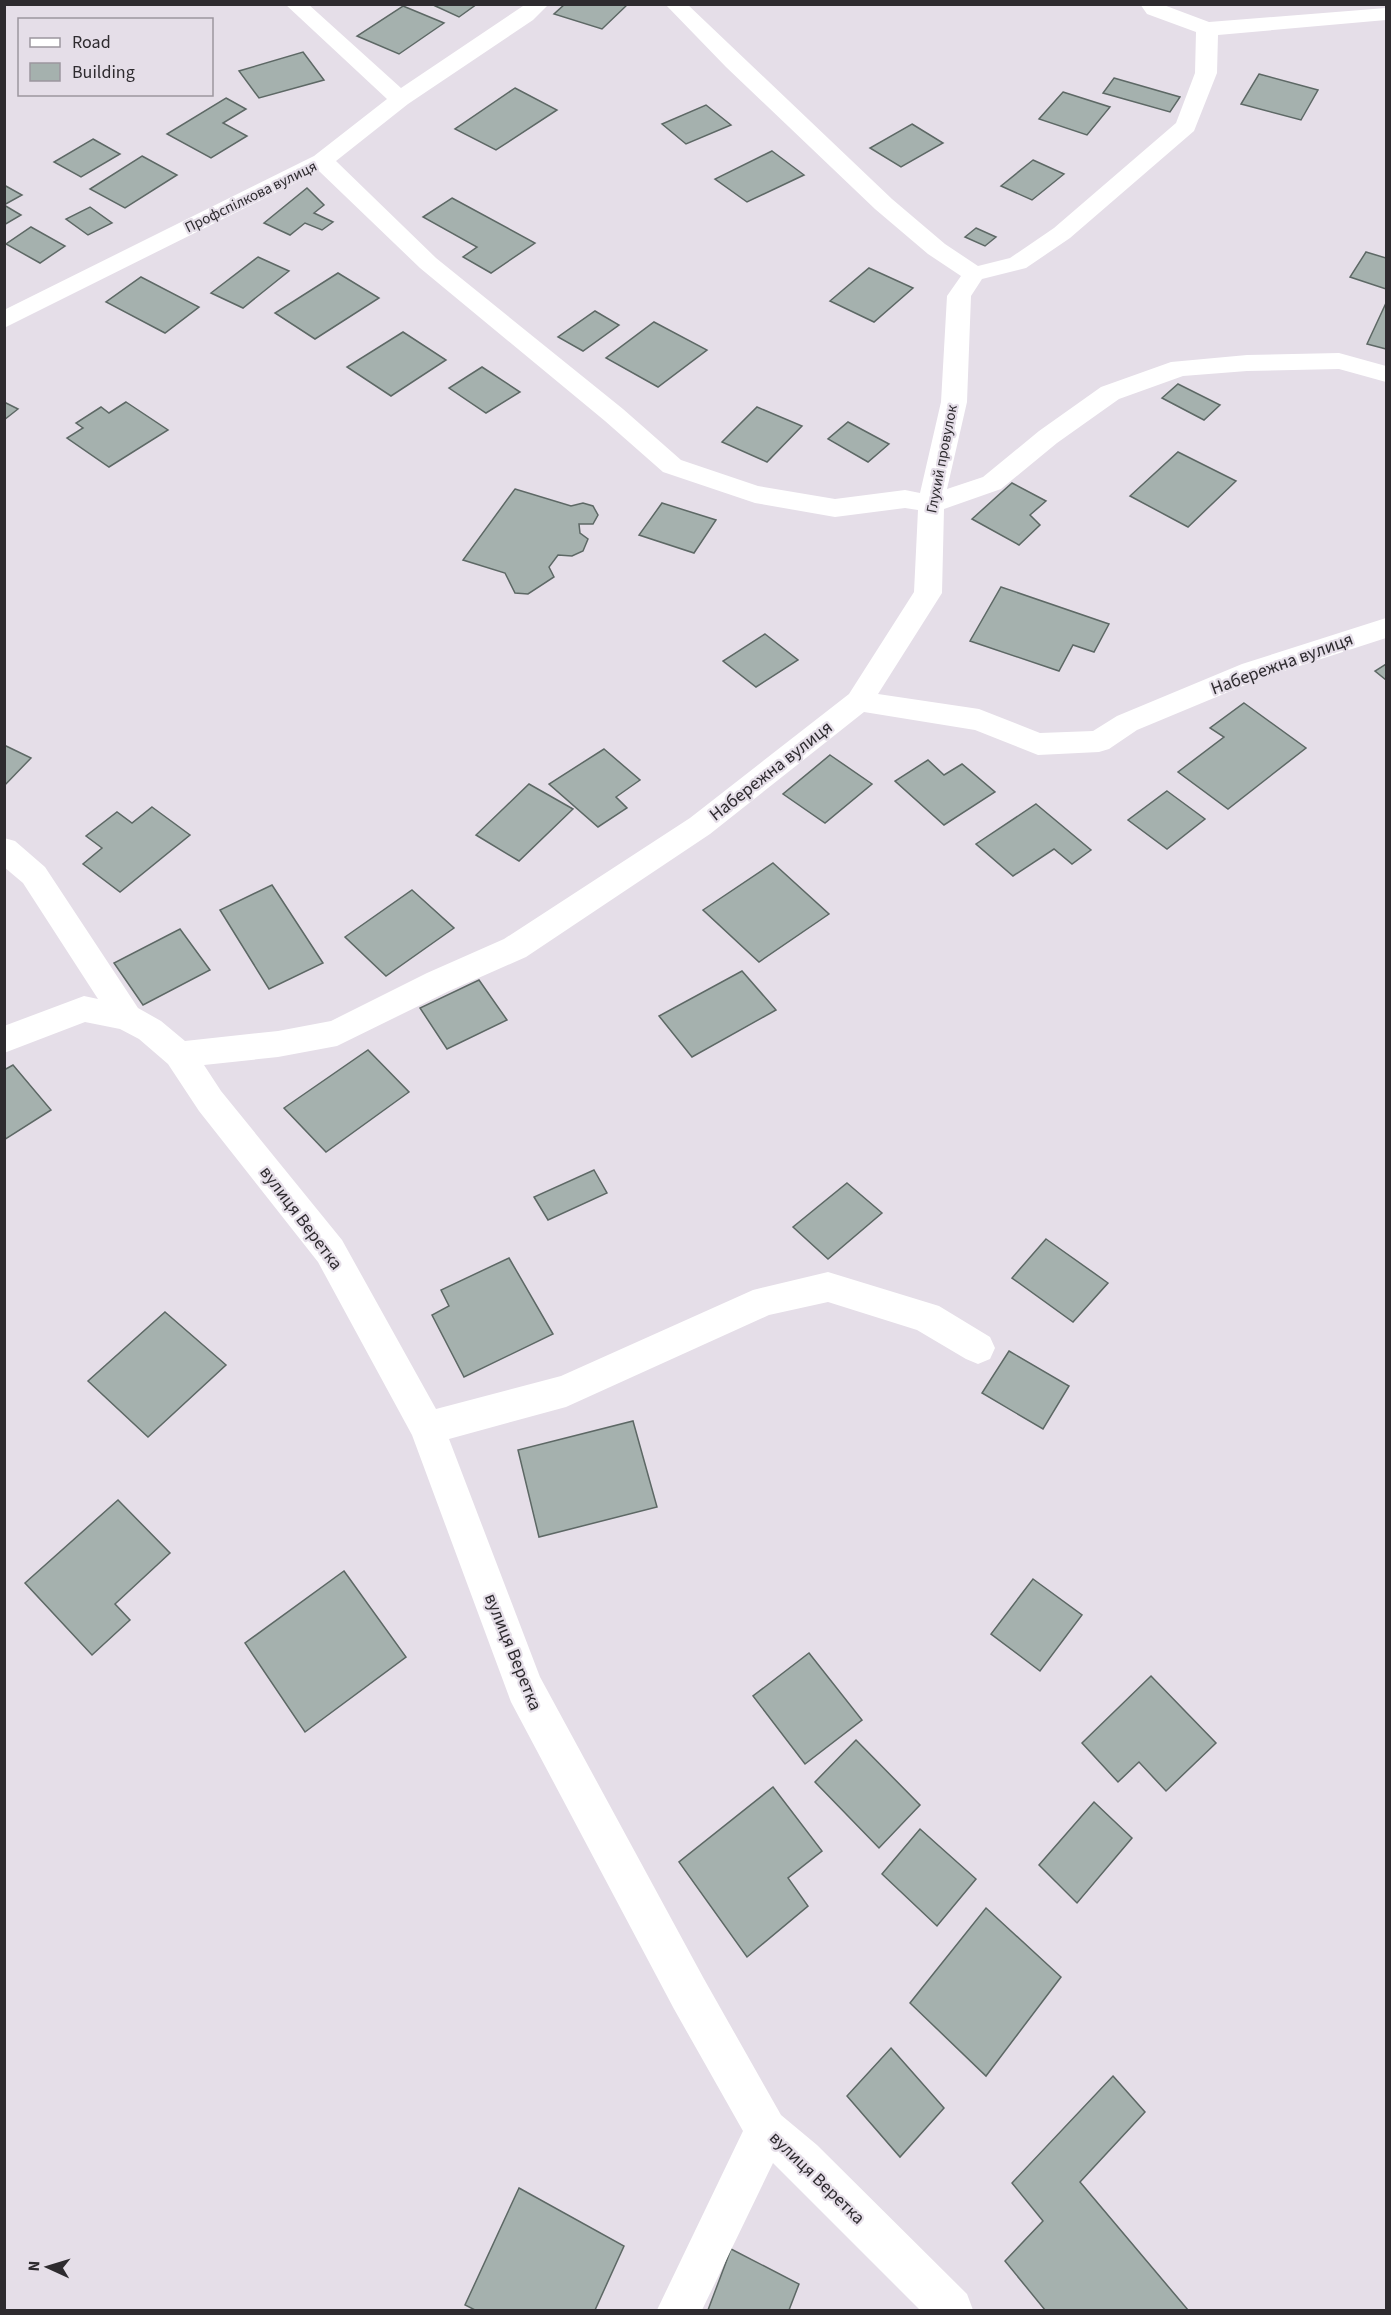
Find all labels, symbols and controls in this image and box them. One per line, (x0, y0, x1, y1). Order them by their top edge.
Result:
legend (18, 18, 213, 96)
text: Road (72, 30, 111, 55)
text: Building (72, 60, 135, 85)
street label: Профспілкова вулиця (182, 156, 320, 238)
street label: Глухий провулок (921, 402, 963, 515)
street label: Набережна вулиця (1207, 627, 1357, 701)
street label: Набережна вулиця (704, 715, 838, 827)
street label: вулиця Веретка (254, 1161, 348, 1275)
street label: вулиця Веретка (478, 1590, 548, 1714)
street label: вулиця Веретка (764, 2126, 870, 2230)
north arrow (18, 2237, 78, 2297)
text: N (23, 2260, 45, 2272)

